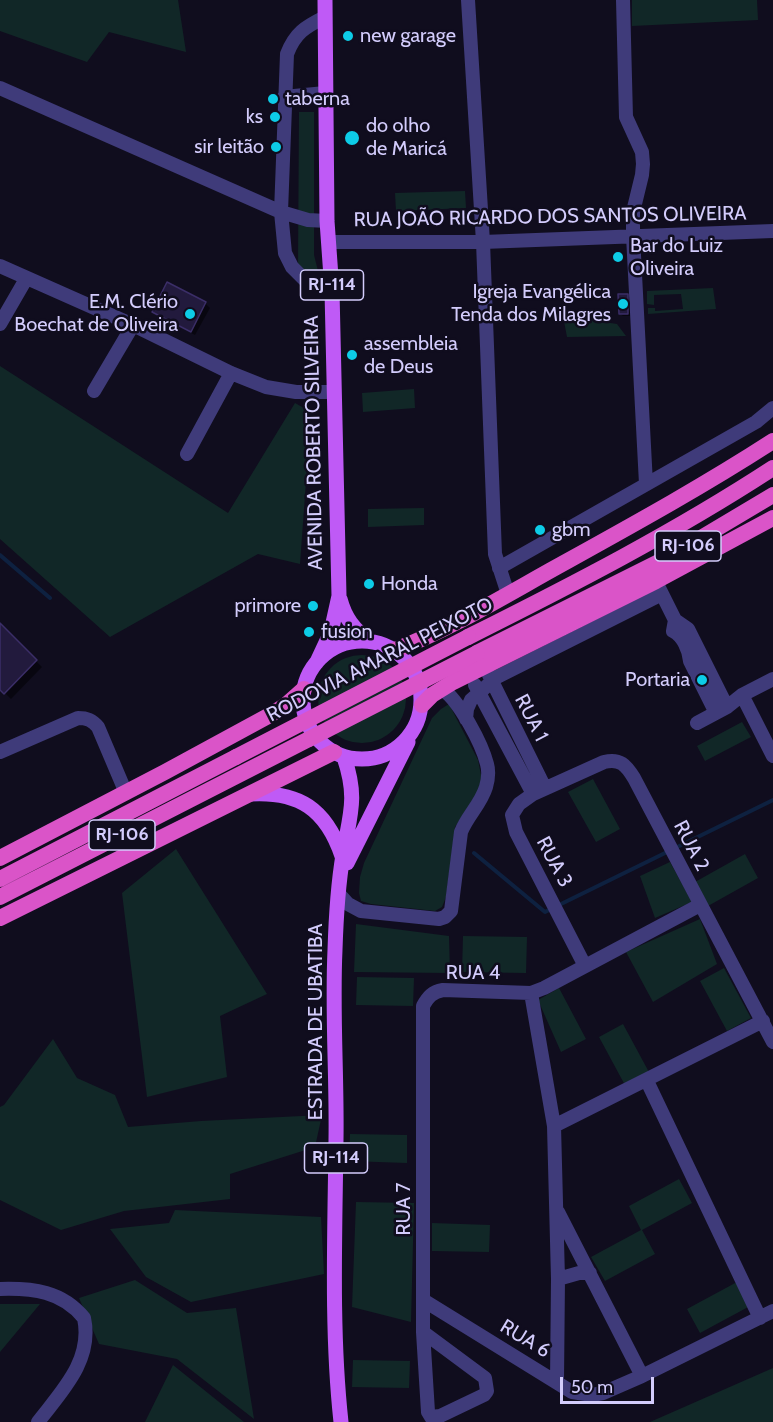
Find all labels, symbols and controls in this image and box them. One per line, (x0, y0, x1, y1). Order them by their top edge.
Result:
place label: new garage (360, 24, 456, 48)
marker: new garage (341, 29, 355, 43)
place label: taberna (285, 87, 350, 111)
marker: taberna (266, 92, 280, 106)
place label: ks (246, 105, 263, 129)
marker: ks (268, 110, 282, 124)
place label: do olho de Maricá (366, 114, 447, 161)
marker: do olho de Maricá (343, 129, 361, 147)
place label: sir leitão (194, 135, 264, 159)
marker: sir leitão (269, 140, 283, 154)
street label: RUA JOÃO RICARDO DOS SANTOS OLIVEIRA (353, 202, 747, 232)
place label: Bar do Luiz Oliveira (630, 234, 723, 281)
marker: Bar do Luiz Oliveira (611, 250, 625, 264)
road number: RJ-114 (300, 270, 364, 300)
place label: Igreja Evangélica Tenda dos Milagres (451, 280, 611, 327)
place label: E.M. Clério Boechat de Oliveira (14, 290, 178, 337)
marker: Igreja Evangélica Tenda dos Milagres (616, 297, 630, 311)
marker: E.M. Clério Boechat de Oliveira (183, 307, 197, 321)
street label: AVENIDA ROBERTO SILVEIRA (300, 315, 328, 571)
place label: assembleia de Deus (364, 332, 458, 379)
marker: assembleia de Deus (345, 348, 359, 362)
place label: gbm (552, 518, 591, 542)
marker: gbm (533, 523, 547, 537)
road number: RJ-106 (655, 531, 721, 561)
place label: Honda (381, 572, 438, 596)
marker: Honda (362, 577, 376, 591)
street label: RODOVIA AMARAL PEIXOTO (263, 592, 497, 728)
place label: primore (234, 594, 301, 618)
marker: primore (306, 599, 320, 613)
place label: fusion (321, 620, 373, 644)
marker: fusion (302, 625, 316, 639)
place label: Portaria (625, 668, 690, 692)
marker: Portaria (695, 673, 709, 687)
street label: RUA 1 (509, 690, 553, 746)
street label: RUA 2 (668, 817, 714, 875)
road number: RJ-106 (89, 820, 155, 850)
street label: RUA 3 (531, 833, 577, 891)
street label: ESTRADA DE UBATIBA (304, 924, 328, 1120)
street label: RUA 4 (446, 961, 500, 985)
road number: RJ-114 (304, 1143, 368, 1173)
street label: RUA 7 (392, 1182, 416, 1236)
street label: RUA 6 (496, 1315, 554, 1363)
scale bar (563, 1365, 658, 1403)
text: 50 m (571, 1376, 613, 1398)

